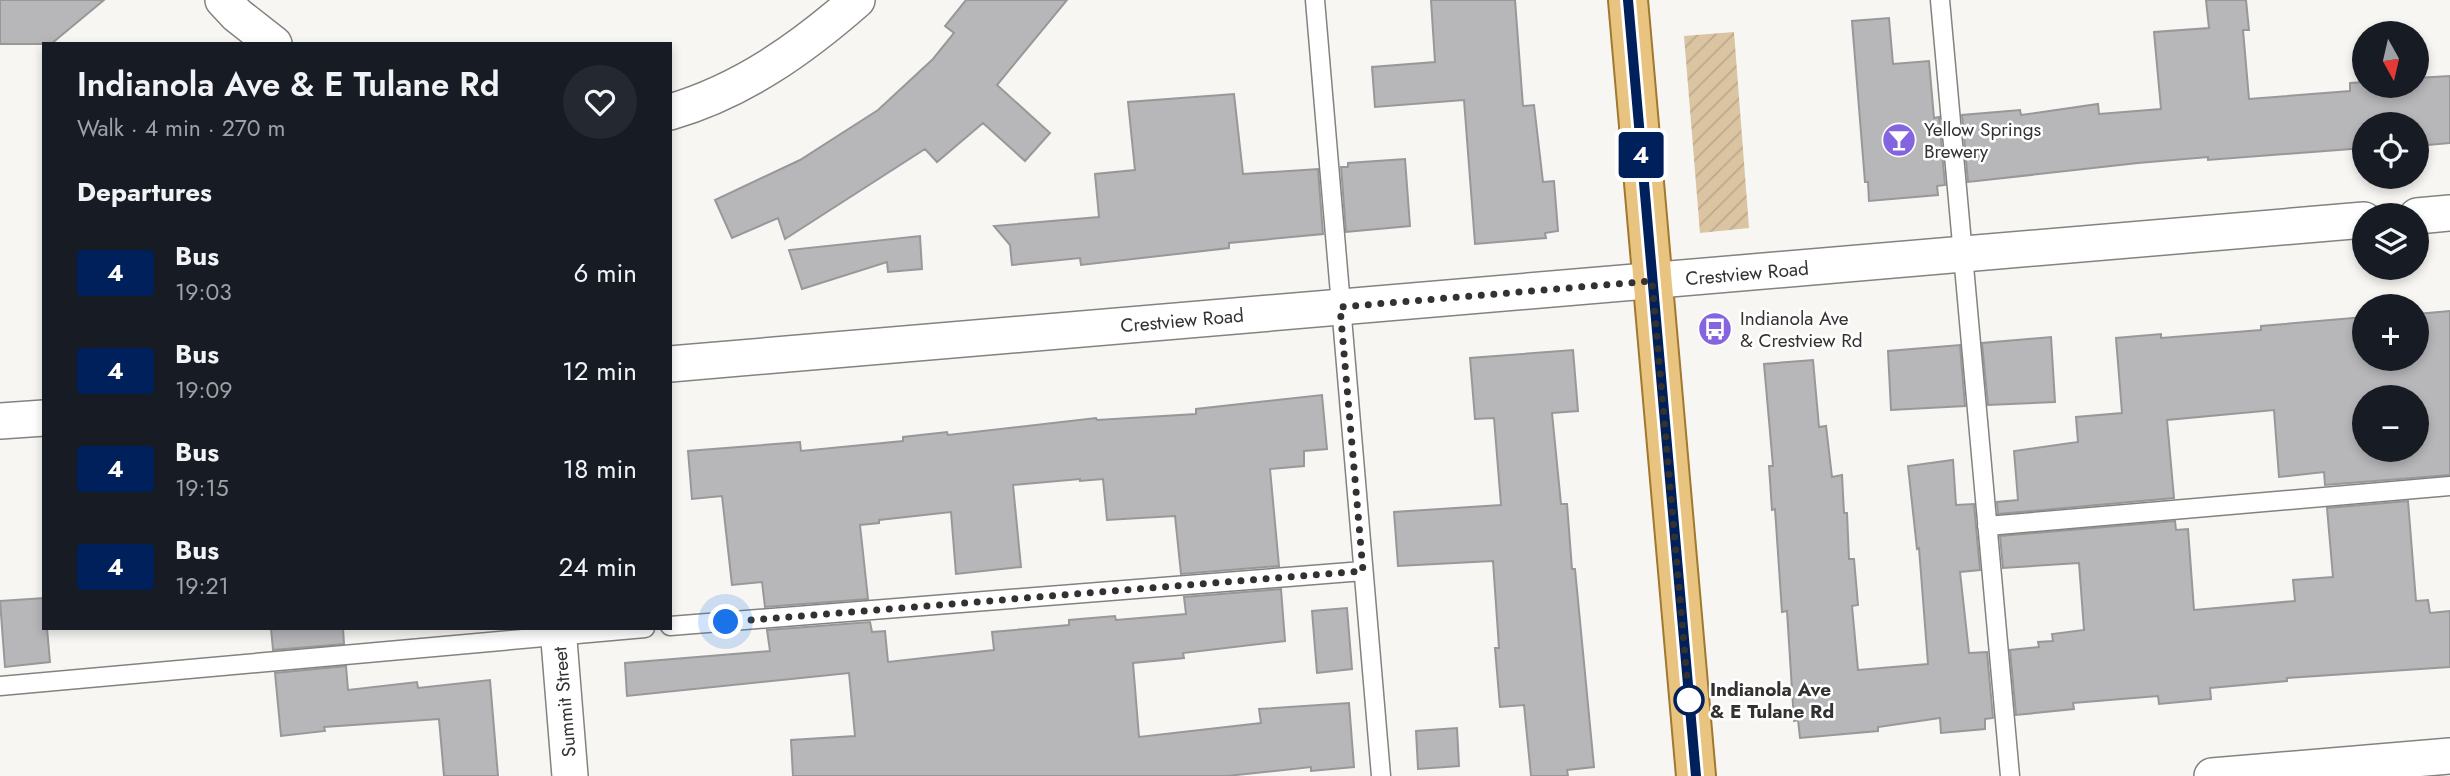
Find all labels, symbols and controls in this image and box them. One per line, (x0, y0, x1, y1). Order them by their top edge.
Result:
north arrow (2352, 21, 2429, 98)
map controls (2352, 21, 2429, 462)
text: Indianola Ave & E Tulane Rd (77, 61, 500, 108)
button: heart (563, 65, 637, 139)
text: Walk · 4 min · 270 m (77, 111, 285, 145)
button: locate (2352, 112, 2429, 189)
place label: Yellow Springs Brewery (1924, 116, 2041, 165)
bar icon: Yellow Springs Brewery (1880, 121, 1918, 159)
line badge: 4 (1618, 132, 1664, 178)
text: 4 (1633, 137, 1649, 172)
text: Departures (77, 173, 212, 211)
button: layers (2352, 203, 2429, 280)
text: Bus (175, 237, 219, 275)
text: 6 min (574, 254, 637, 292)
text: 4 (107, 255, 124, 290)
street label: Crestview Road (1684, 255, 1810, 292)
text: 19:03 (175, 275, 232, 309)
button: + (2352, 294, 2429, 371)
street label: Crestview Road (1119, 302, 1245, 339)
place label: Indianola Ave & Crestview Rd (1740, 305, 1863, 354)
bus stop icon: Indianola Ave & Crestview Rd (1696, 310, 1734, 348)
text: Bus (175, 335, 219, 373)
text: 12 min (562, 352, 637, 390)
text: 4 (107, 353, 124, 388)
text: 19:09 (175, 373, 233, 407)
button: − (2352, 385, 2429, 462)
text: Bus (175, 433, 219, 471)
text: 18 min (563, 450, 637, 488)
text: 4 (107, 451, 124, 486)
text: 19:15 (175, 471, 229, 505)
text: Bus (175, 531, 219, 569)
text: 24 min (559, 548, 637, 586)
text: 4 (107, 549, 124, 584)
text: 19:21 (175, 569, 229, 603)
your location (708, 604, 743, 639)
street label: Summit Street (546, 645, 583, 758)
place label: Indianola Ave & E Tulane Rd (1710, 676, 1834, 725)
marker: Indianola Ave & E Tulane Rd (1674, 685, 1704, 715)

